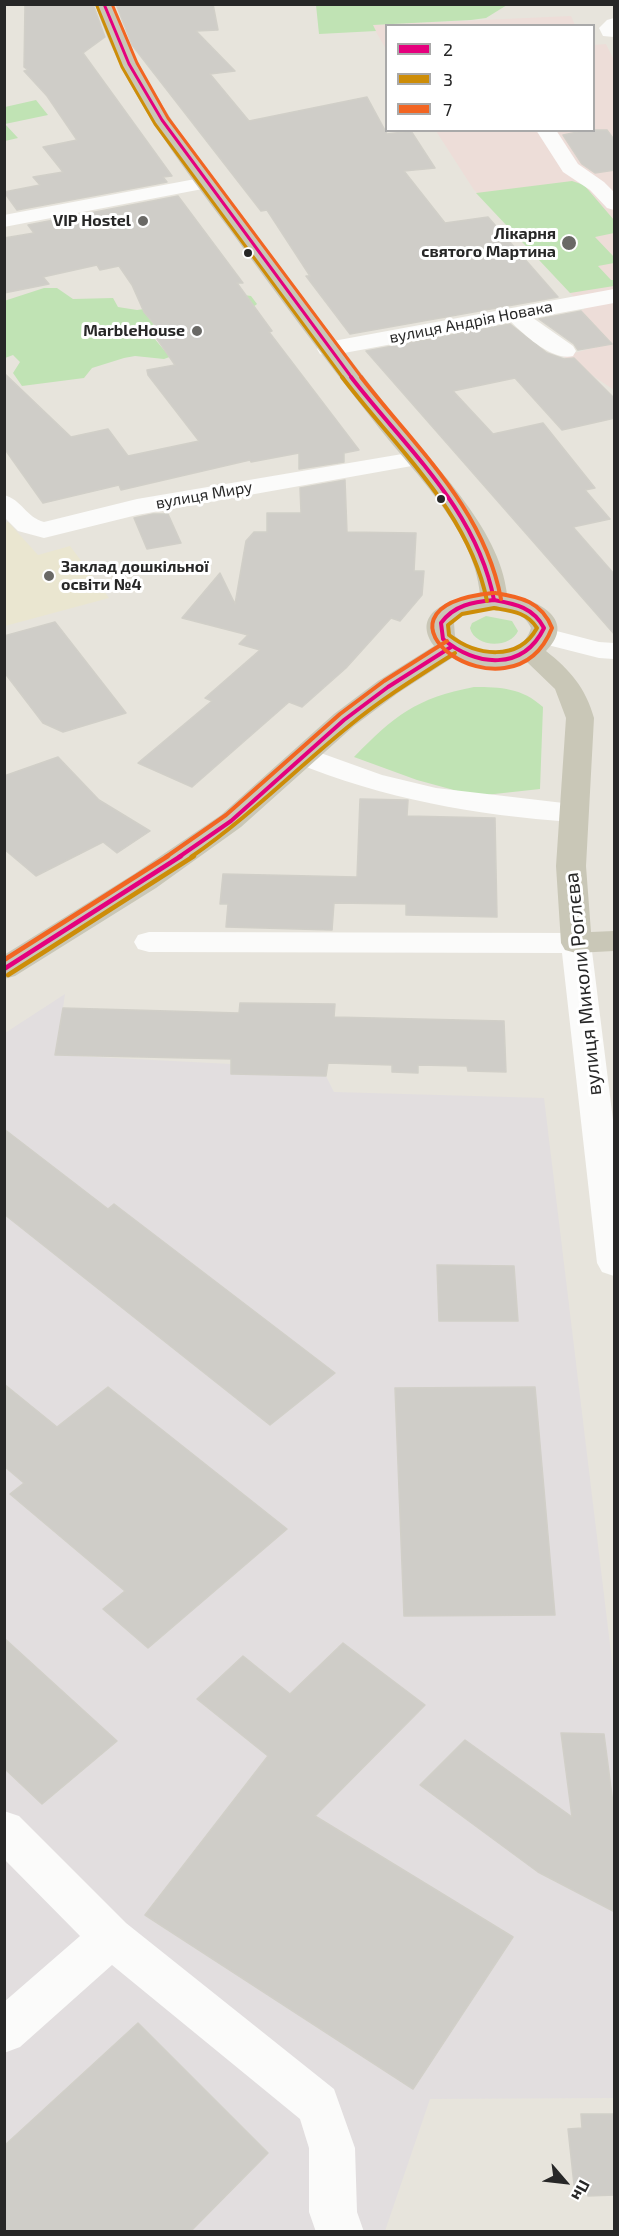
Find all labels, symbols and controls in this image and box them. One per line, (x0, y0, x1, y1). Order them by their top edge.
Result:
legend (385, 24, 595, 132)
text: 2 (443, 38, 453, 60)
text: 3 (443, 68, 453, 90)
text: 7 (443, 98, 452, 120)
place label: VIP Hostel (53, 211, 131, 231)
marker: VIP Hostel (136, 214, 150, 228)
place label: Лікарня святого Мартина (421, 224, 556, 262)
marker: Лікарня святого Мартина (560, 234, 578, 252)
unlabelled marker (242, 247, 254, 259)
street label: вулиця Андрія Новака (388, 297, 554, 347)
place label: MarbleHouse (83, 321, 185, 341)
marker: MarbleHouse (190, 324, 204, 338)
street label: вулиця Миру (154, 477, 254, 513)
unlabelled marker (435, 493, 447, 505)
place label: Заклад дошкільної освіти №4 (61, 557, 209, 595)
marker: Заклад дошкільної освіти №4 (42, 569, 56, 583)
street label: вулиця Миколи Роглєва (559, 871, 607, 1097)
north arrow (535, 2152, 595, 2212)
text: Пн (568, 2177, 595, 2204)

